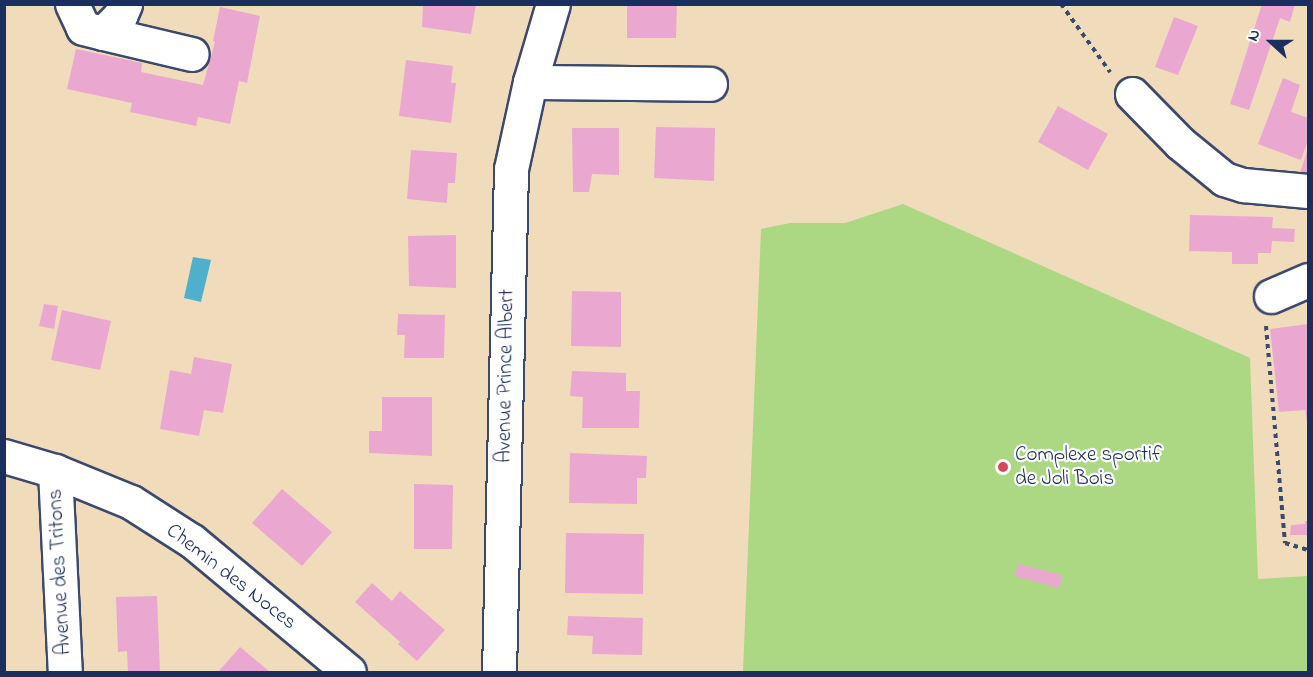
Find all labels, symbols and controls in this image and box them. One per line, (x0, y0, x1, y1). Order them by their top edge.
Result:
north arrow (1241, 12, 1301, 72)
text: N (1241, 26, 1267, 45)
street label: Avenue Prince Albert (492, 289, 520, 463)
place label: Complexe sportif de Joli Bois (1015, 442, 1162, 492)
marker: Complexe sportif de Joli Bois (996, 460, 1010, 474)
street label: Avenue des Tritons (43, 488, 77, 656)
street label: Chemin des Noces (161, 518, 301, 636)

